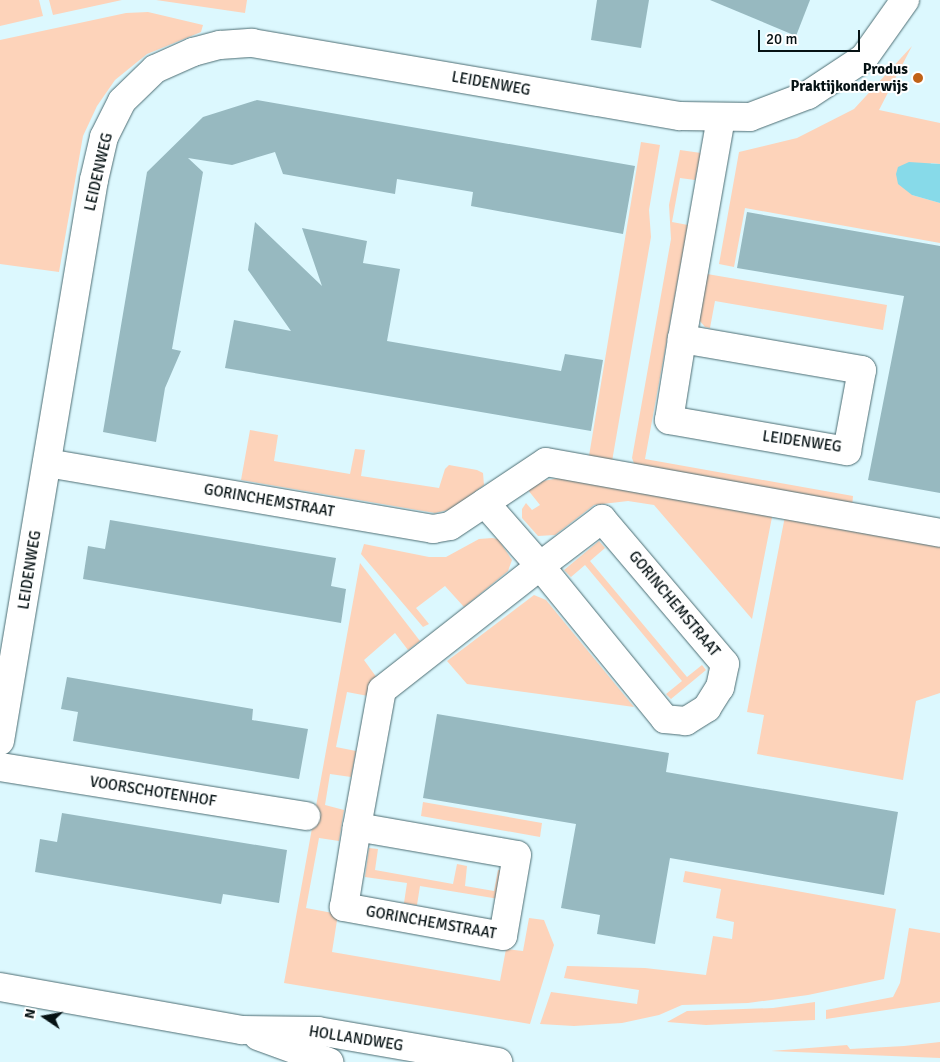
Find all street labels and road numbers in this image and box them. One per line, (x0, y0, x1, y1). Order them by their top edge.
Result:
street label: LEIDENWEG (450, 68, 532, 100)
street label: LEIDENWEG (81, 131, 117, 213)
street label: LEIDENWEG (761, 428, 843, 456)
street label: GORINCHEMSTRAAT (202, 481, 336, 521)
street label: LEIDENWEG (15, 529, 45, 611)
street label: GORINCHEMSTRAAT (625, 548, 723, 660)
street label: VOORSCHOTENHOF (88, 773, 218, 811)
street label: GORINCHEMSTRAAT (364, 903, 498, 943)
street label: HOLLANDWEG (308, 1023, 404, 1055)

